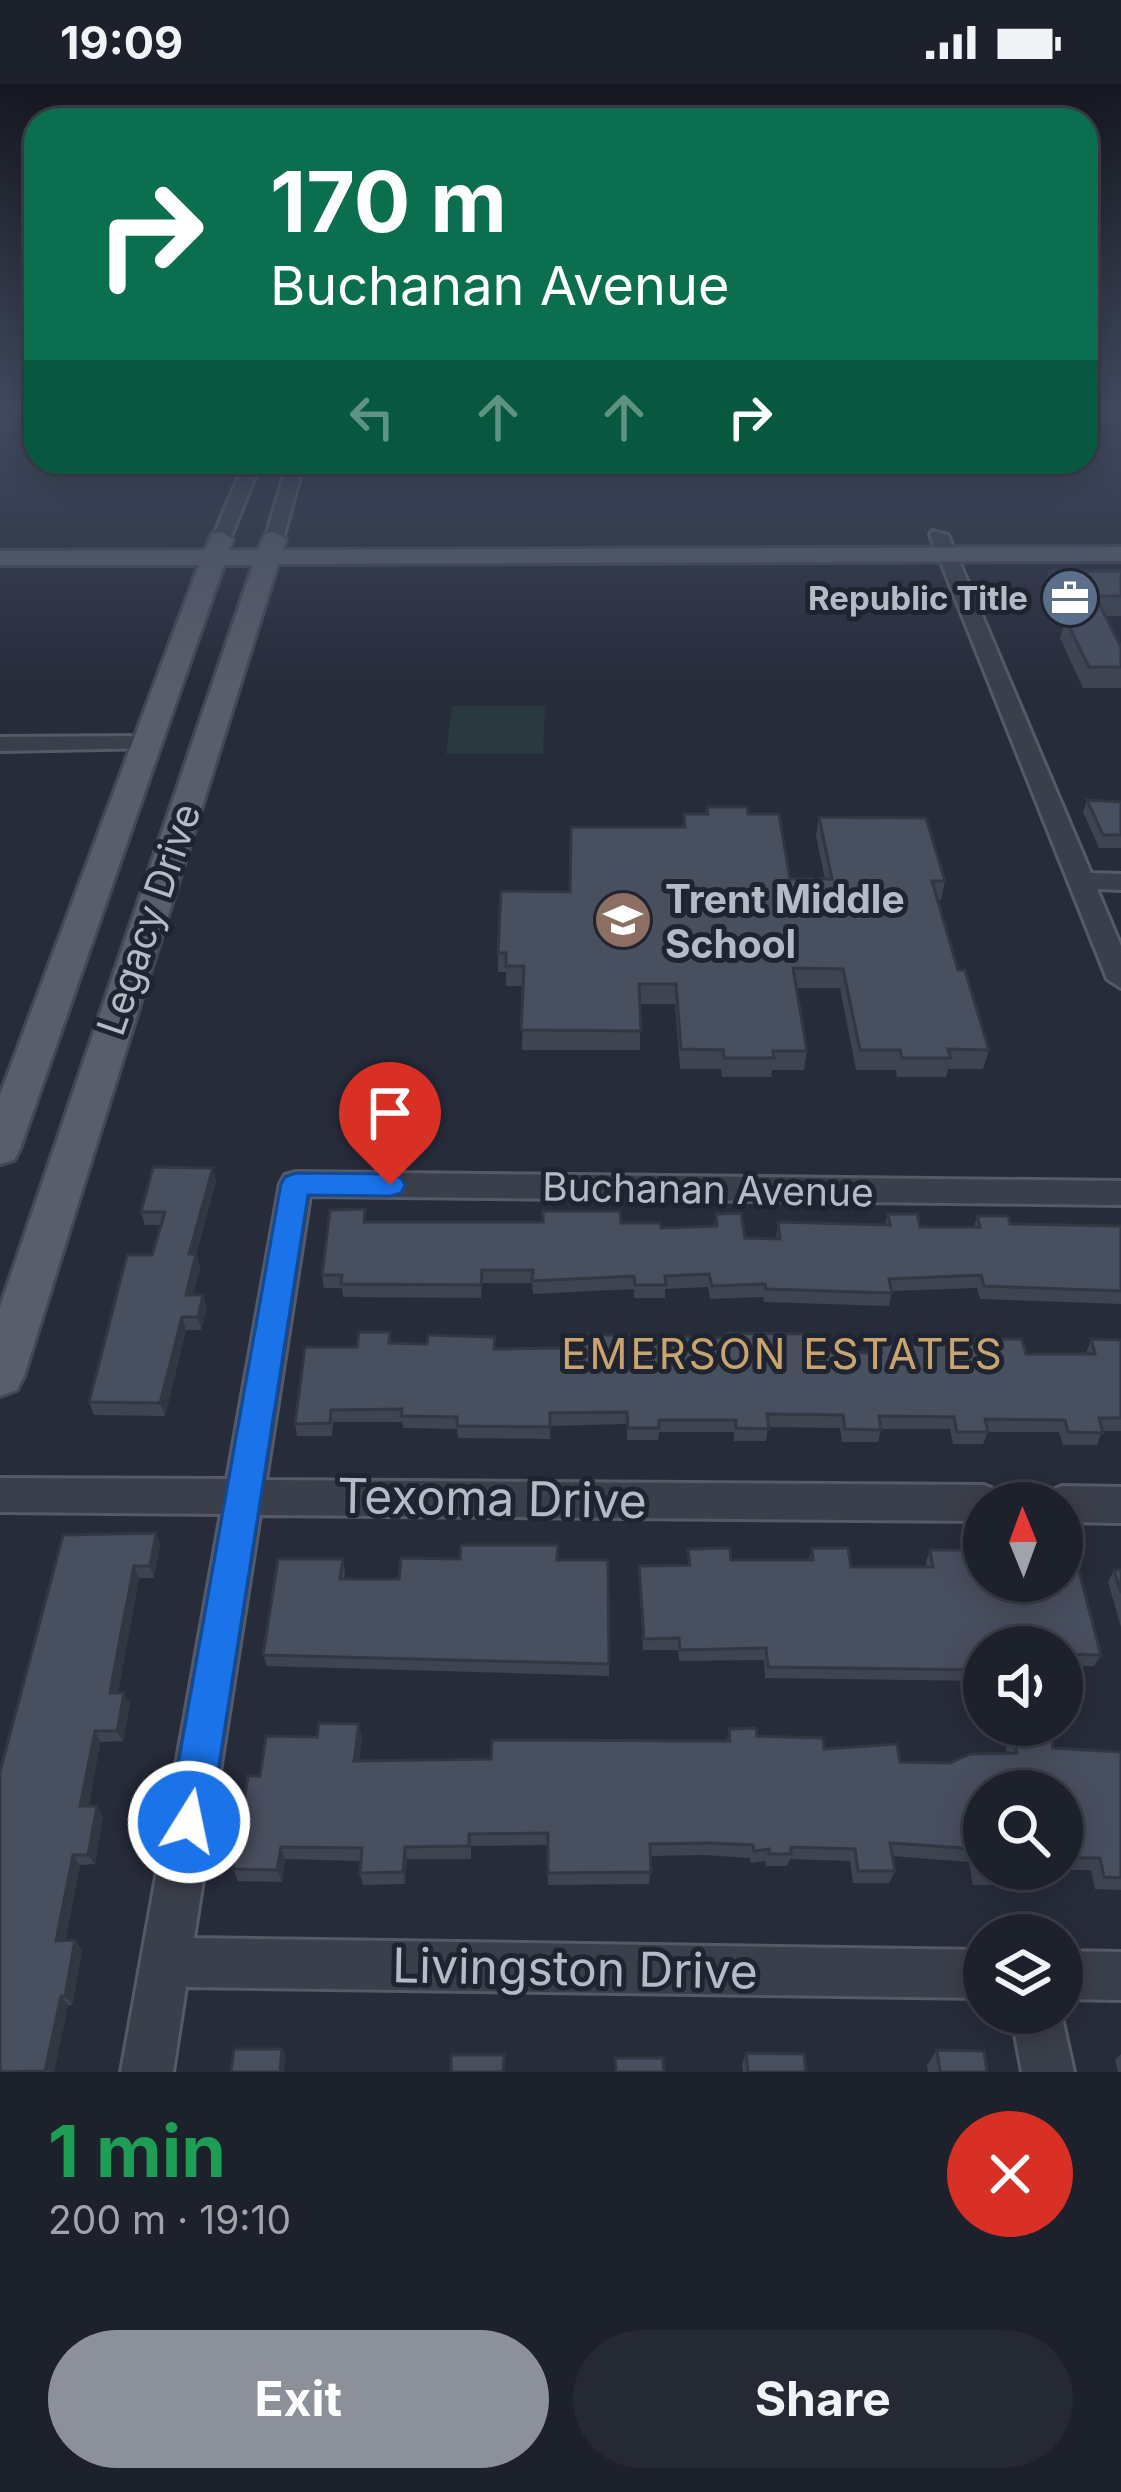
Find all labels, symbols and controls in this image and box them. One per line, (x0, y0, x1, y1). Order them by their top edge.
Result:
text: 19:09 (60, 15, 183, 70)
text: 170 m (270, 151, 507, 252)
icon: right (72, 156, 228, 312)
text: Buchanan Avenue (270, 253, 729, 318)
icon: left (339, 384, 405, 450)
icon: ahead (465, 384, 531, 450)
icon: ahead (591, 384, 657, 450)
icon: right (717, 384, 783, 450)
office icon: Republic Title (1039, 567, 1101, 629)
place label: Republic Title (808, 578, 1028, 618)
street label: Legacy Drive (86, 797, 210, 1041)
place label: Trent Middle School (665, 875, 905, 967)
school or university icon: Trent Middle School (592, 889, 654, 951)
pin (339, 1062, 441, 1185)
icon: arrive (357, 1080, 423, 1146)
street label: Buchanan Avenue (542, 1163, 874, 1215)
district label: EMERSON ESTATES (561, 1328, 1005, 1379)
street label: Texoma Drive (337, 1466, 647, 1530)
north arrow (963, 1482, 1083, 1602)
map controls (963, 1482, 1083, 2034)
button: sound (963, 1626, 1083, 1746)
position arrow (126, 1759, 252, 1885)
button: search (963, 1770, 1083, 1890)
button: layers (963, 1914, 1083, 2034)
street label: Livingston Drive (392, 1935, 758, 2001)
text: 1 min (48, 2107, 226, 2194)
button: close (947, 2111, 1073, 2237)
text: 200 m · 19:10 (48, 2196, 291, 2243)
button: Exit (48, 2330, 549, 2468)
button: Share (573, 2330, 1073, 2468)

